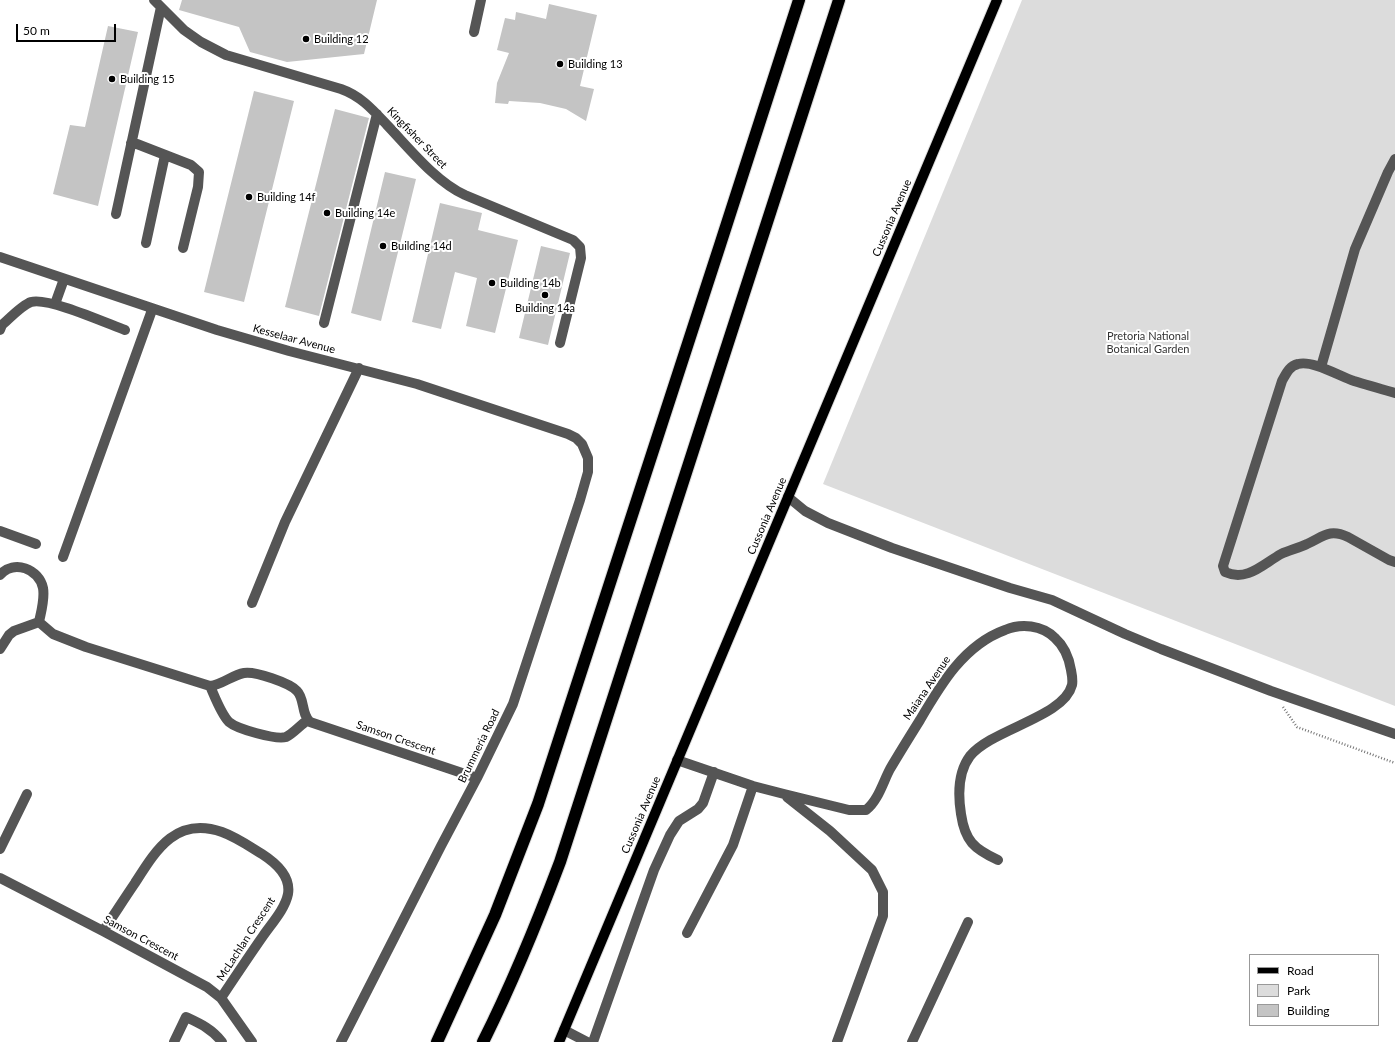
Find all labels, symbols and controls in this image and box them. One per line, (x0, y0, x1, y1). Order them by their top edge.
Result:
scale bar (18, 16, 118, 42)
text: 50 m (23, 23, 50, 38)
place label: Building 12 (314, 32, 369, 46)
marker: Building 12 (301, 34, 311, 44)
place label: Building 13 (568, 57, 623, 71)
marker: Building 13 (555, 59, 565, 69)
place label: Building 15 (120, 72, 175, 86)
marker: Building 15 (107, 74, 117, 84)
street label: Kingfisher Street (384, 104, 450, 172)
street label: Cussonia Avenue (870, 177, 914, 259)
place label: Building 14f (257, 190, 315, 204)
marker: Building 14f (244, 192, 254, 202)
place label: Building 14e (335, 206, 395, 220)
marker: Building 14e (322, 208, 332, 218)
place label: Building 14d (391, 239, 452, 253)
marker: Building 14d (378, 241, 388, 251)
place label: Building 14b (500, 276, 561, 290)
marker: Building 14b (487, 278, 497, 288)
marker: Building 14a (540, 290, 550, 300)
place label: Building 14a (515, 301, 575, 315)
street label: Kesselaar Avenue (251, 322, 337, 356)
park label: Pretoria National Botanical Garden (1107, 329, 1189, 355)
street label: Cussonia Avenue (745, 475, 789, 557)
street label: Maiana Avenue (901, 653, 953, 723)
street label: Brummeria Road (455, 707, 503, 785)
street label: Samson Crescent (355, 718, 437, 758)
street label: Cussonia Avenue (619, 774, 663, 856)
street label: McLachlan Crescent (214, 895, 278, 983)
street label: Samson Crescent (101, 913, 181, 963)
legend (1249, 954, 1379, 1026)
text: Road (1287, 963, 1314, 978)
text: Park (1287, 983, 1310, 998)
text: Building (1287, 1003, 1330, 1018)

